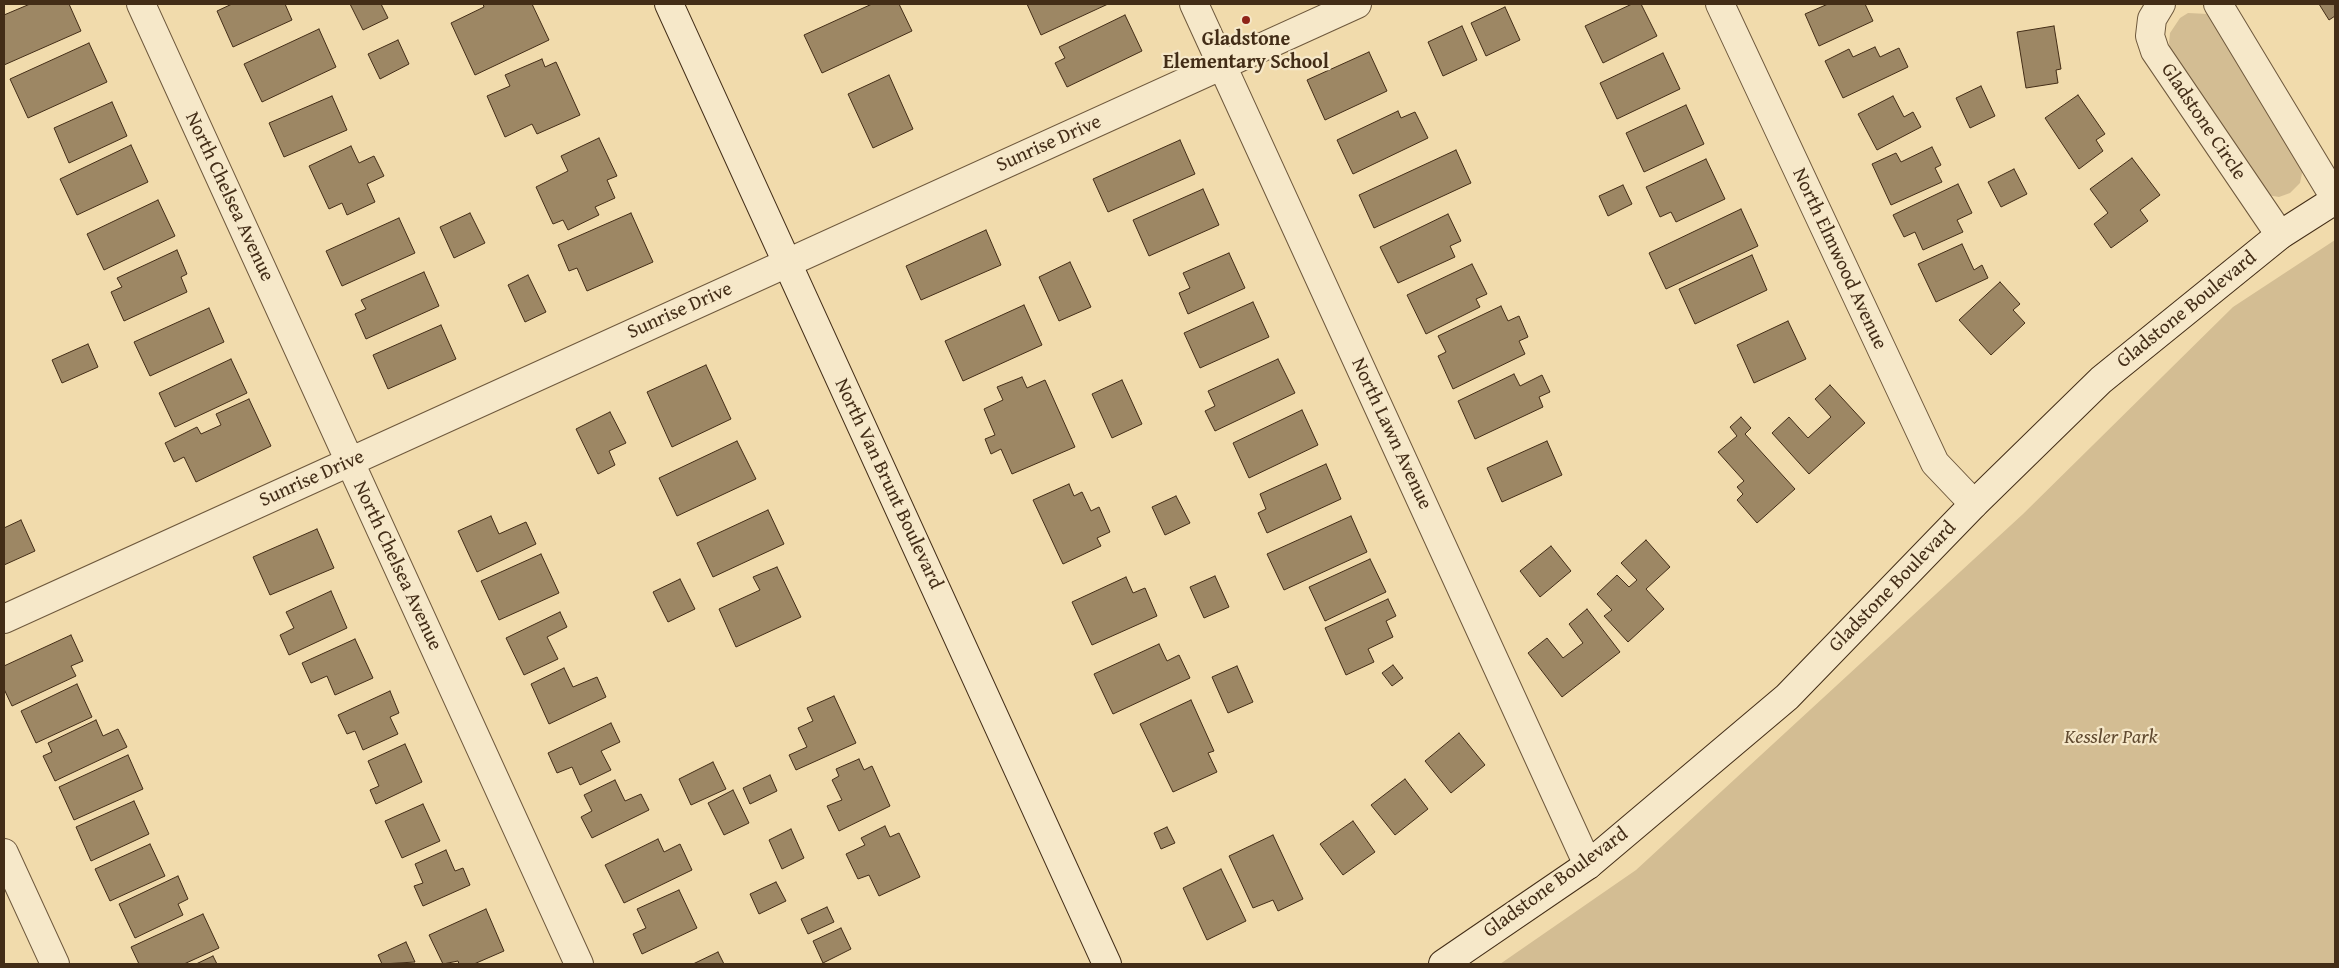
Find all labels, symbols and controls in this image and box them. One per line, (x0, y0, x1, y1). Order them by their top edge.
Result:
marker: Gladstone Elementary School (1240, 14, 1252, 26)
place label: Gladstone Elementary School (1163, 28, 1329, 75)
street label: Gladstone Circle (2155, 59, 2251, 185)
street label: North Chelsea Avenue (179, 109, 279, 285)
street label: Sunrise Drive (993, 110, 1105, 178)
street label: North Elmwood Avenue (1786, 165, 1892, 353)
street label: Gladstone Boulevard (2112, 246, 2262, 374)
street label: Sunrise Drive (624, 277, 736, 345)
street label: North Lawn Avenue (1345, 354, 1437, 514)
street label: North Van Brunt Boulevard (829, 375, 947, 593)
street label: Sunrise Drive (256, 445, 368, 513)
street label: North Chelsea Avenue (347, 478, 447, 654)
street label: Gladstone Boulevard (1824, 516, 1962, 658)
park label: Kessler Park (2064, 726, 2158, 750)
street label: Gladstone Boulevard (1479, 822, 1633, 944)

